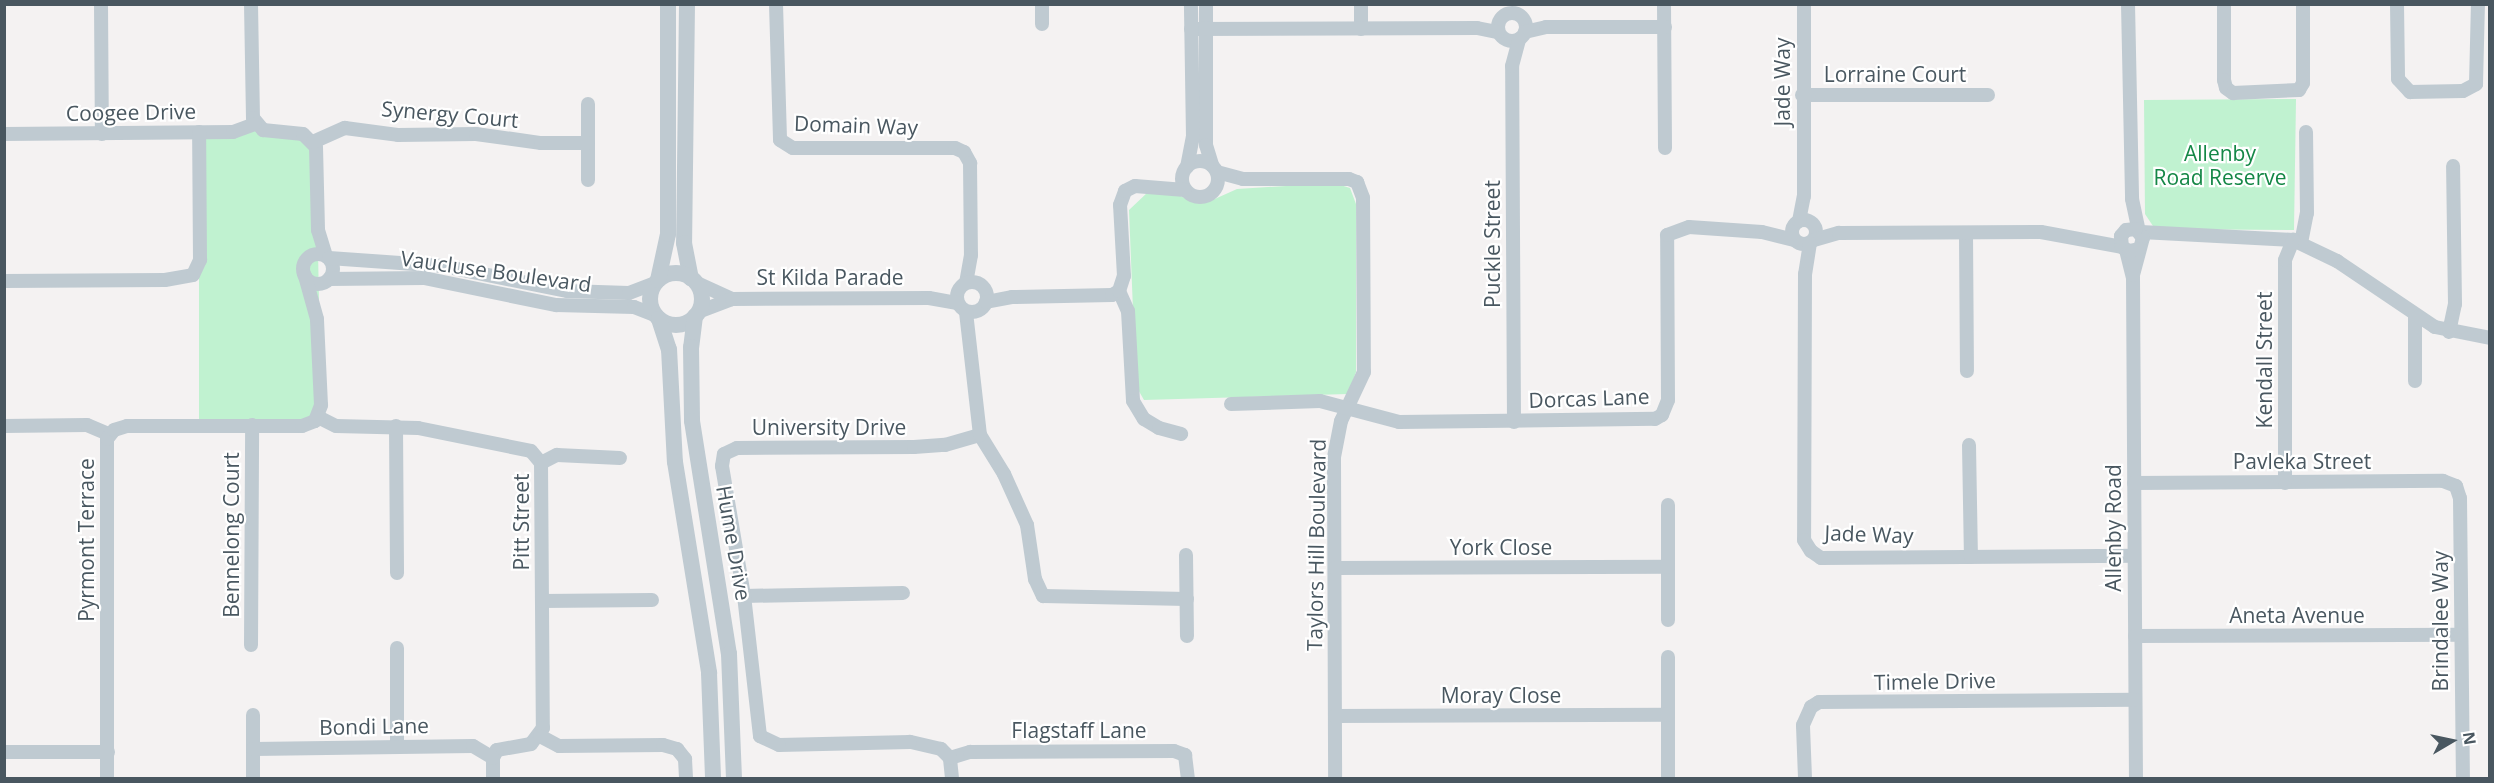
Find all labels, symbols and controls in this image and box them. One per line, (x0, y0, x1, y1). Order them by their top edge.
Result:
street label: Jade Way (1769, 38, 1795, 126)
street label: Lorraine Court (1824, 61, 1966, 87)
street label: Synergy Court (380, 95, 520, 133)
street label: Coogee Drive (66, 98, 196, 126)
street label: Domain Way (794, 110, 918, 140)
park label: Allenby Road Reserve (2154, 140, 2286, 190)
street label: Puckle Street (1479, 180, 1505, 308)
street label: Vaucluse Boulevard (399, 245, 593, 297)
street label: St Kilda Parade (756, 264, 904, 290)
street label: Kendall Street (2251, 292, 2277, 428)
street label: Dorcas Lane (1528, 383, 1650, 413)
street label: University Drive (752, 414, 906, 440)
street label: Taylors Hill Boulevard (1302, 439, 1330, 651)
street label: Pavleka Street (2233, 448, 2371, 474)
street label: Bennelong Court (218, 452, 244, 618)
street label: Pyrmont Terrace (73, 458, 99, 622)
street label: Allenby Road (2100, 464, 2126, 592)
street label: Pitt Street (508, 473, 534, 571)
street label: Hume Drive (711, 483, 757, 603)
street label: Jade Way (1824, 520, 1914, 548)
street label: York Close (1450, 534, 1552, 560)
street label: Brindalee Way (2427, 551, 2453, 691)
street label: Aneta Avenue (2229, 602, 2365, 628)
street label: Timele Drive (1874, 667, 1996, 695)
street label: Moray Close (1441, 682, 1561, 708)
north arrow (2422, 711, 2482, 771)
street label: Bondi Lane (319, 712, 429, 740)
street label: Flagstaff Lane (1011, 717, 1147, 743)
text: N (2458, 730, 2482, 746)

